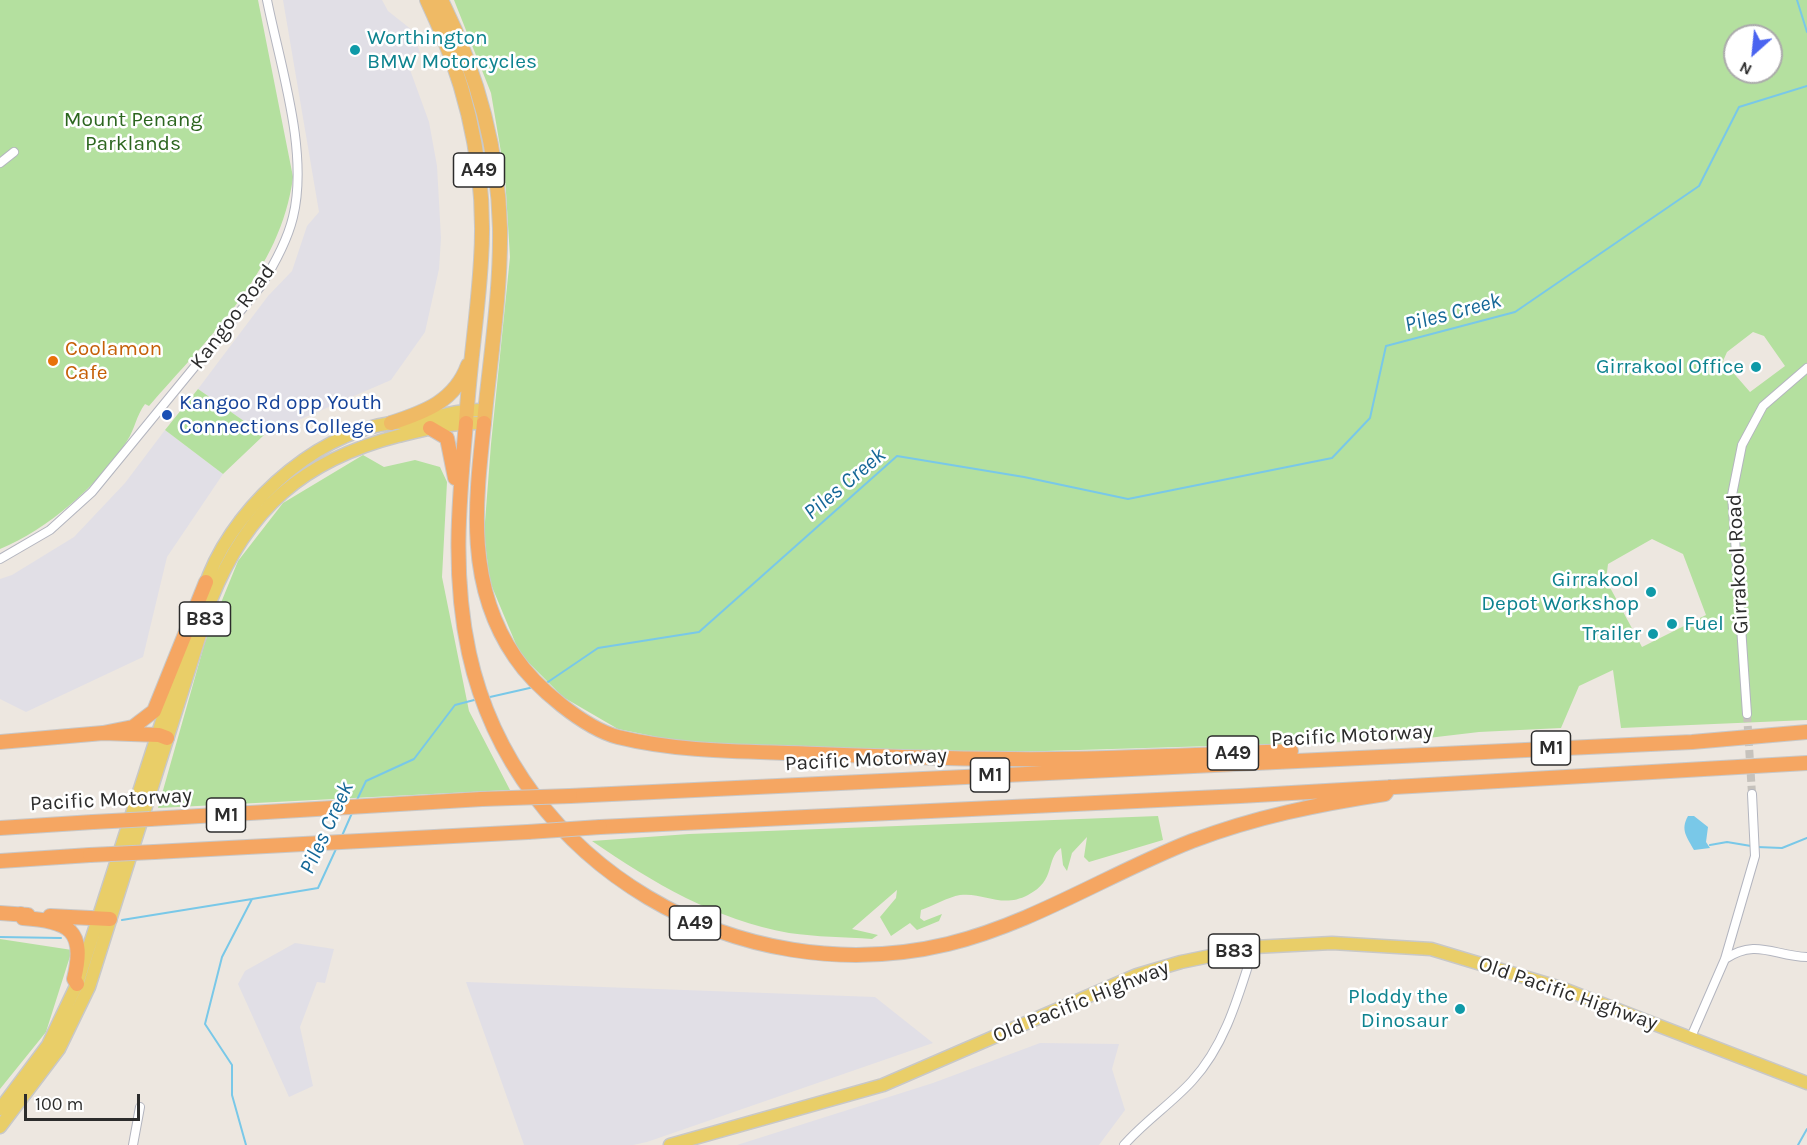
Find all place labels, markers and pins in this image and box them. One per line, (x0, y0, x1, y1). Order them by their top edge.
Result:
place label: Worthington BMW Motorcycles (367, 25, 537, 75)
marker: Worthington BMW Motorcycles (348, 43, 362, 57)
place label: Coolamon Cafe (65, 336, 162, 386)
marker: Coolamon Cafe (46, 354, 60, 368)
place label: Girrakool Office (1596, 354, 1744, 380)
marker: Girrakool Office (1749, 360, 1763, 374)
place label: Kangoo Rd opp Youth Connections College (179, 390, 382, 440)
marker: Kangoo Rd opp Youth Connections College (160, 408, 174, 422)
place label: Girrakool Depot Workshop (1481, 567, 1639, 617)
marker: Girrakool Depot Workshop (1644, 585, 1658, 599)
place label: Fuel (1684, 611, 1724, 637)
marker: Fuel (1665, 617, 1679, 631)
place label: Trailer (1582, 621, 1641, 647)
marker: Trailer (1646, 627, 1660, 641)
place label: Ploddy the Dinosaur (1348, 984, 1448, 1034)
marker: Ploddy the Dinosaur (1453, 1002, 1467, 1016)

